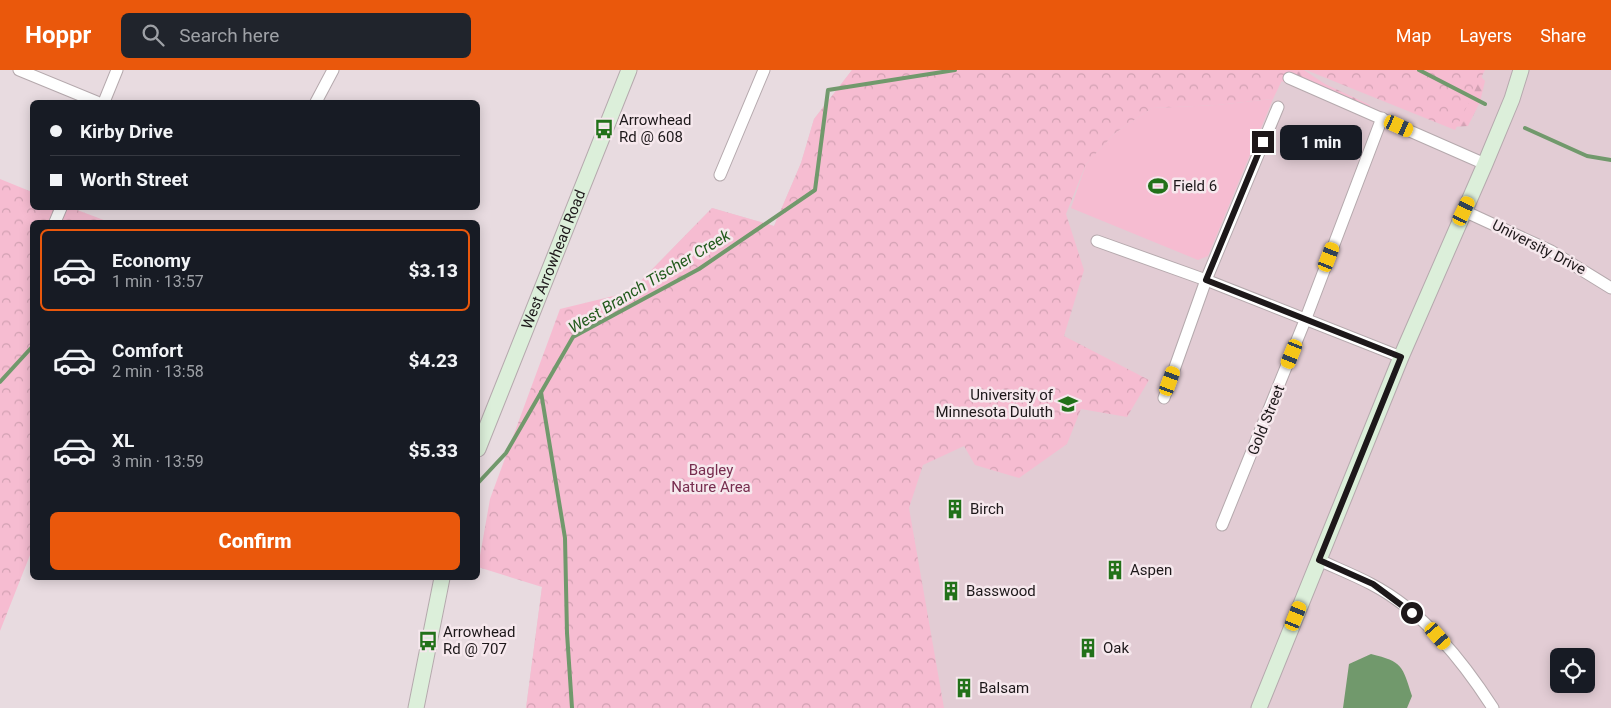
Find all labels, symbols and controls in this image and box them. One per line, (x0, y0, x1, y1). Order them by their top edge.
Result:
search box (121, 13, 471, 58)
text: Hoppr (25, 21, 91, 49)
icon: search (139, 21, 167, 49)
text: Search here (179, 24, 279, 47)
text: Map (1396, 25, 1431, 46)
text: Layers (1459, 25, 1512, 46)
text: Share (1540, 25, 1586, 46)
place label: Arrowhead Rd @ 608 (619, 111, 691, 146)
car (1382, 113, 1415, 139)
bus stop icon: Arrowhead Rd @ 608 (593, 118, 615, 140)
text: Kirby Drive (80, 120, 173, 143)
callout: 1 min (1280, 124, 1363, 160)
route end (1252, 131, 1274, 153)
text: 1 min (1301, 133, 1341, 152)
text: Worth Street (80, 168, 188, 191)
sports icon: Field 6 (1147, 175, 1169, 197)
place label: Field 6 (1173, 177, 1217, 195)
street label: West Arrowhead Road (518, 187, 589, 332)
car (1450, 194, 1477, 228)
street label: University Drive (1489, 216, 1589, 278)
water label: West Branch Tischer Creek (565, 225, 735, 337)
car (1316, 240, 1341, 274)
icon: car (52, 248, 97, 293)
text: Economy (112, 249, 191, 272)
text: $3.13 (409, 259, 458, 282)
text: 1 min · 13:57 (112, 272, 204, 291)
car (1279, 337, 1304, 371)
icon: car (52, 338, 97, 383)
text: Comfort (112, 339, 183, 362)
text: $4.23 (409, 349, 458, 372)
text: 2 min · 13:58 (112, 362, 204, 381)
car (1157, 364, 1182, 398)
street label: Gold Street (1244, 382, 1288, 458)
place label: University of Minnesota Duluth (935, 386, 1054, 421)
school or university icon: University of Minnesota Duluth (1057, 393, 1079, 415)
icon: car (52, 428, 97, 473)
text: XL (112, 429, 134, 452)
text: $5.33 (409, 439, 458, 462)
text: 3 min · 13:59 (112, 452, 204, 471)
park label: Bagley Nature Area (671, 461, 751, 496)
building icon: Birch (944, 498, 966, 520)
place label: Birch (970, 500, 1004, 518)
button: Confirm (50, 512, 460, 570)
building icon: Aspen (1104, 559, 1126, 581)
place label: Aspen (1130, 561, 1172, 579)
building icon: Basswood (940, 580, 962, 602)
place label: Basswood (966, 582, 1036, 600)
car (1283, 599, 1308, 633)
route start (1401, 602, 1423, 624)
car (1422, 620, 1453, 652)
place label: Arrowhead Rd @ 707 (443, 623, 515, 658)
bus stop icon: Arrowhead Rd @ 707 (417, 630, 439, 652)
building icon: Oak (1077, 637, 1099, 659)
place label: Oak (1103, 639, 1129, 657)
map controls (1550, 648, 1595, 693)
button: locate (1550, 648, 1595, 693)
building icon: Balsam (953, 677, 975, 699)
place label: Balsam (979, 679, 1029, 697)

